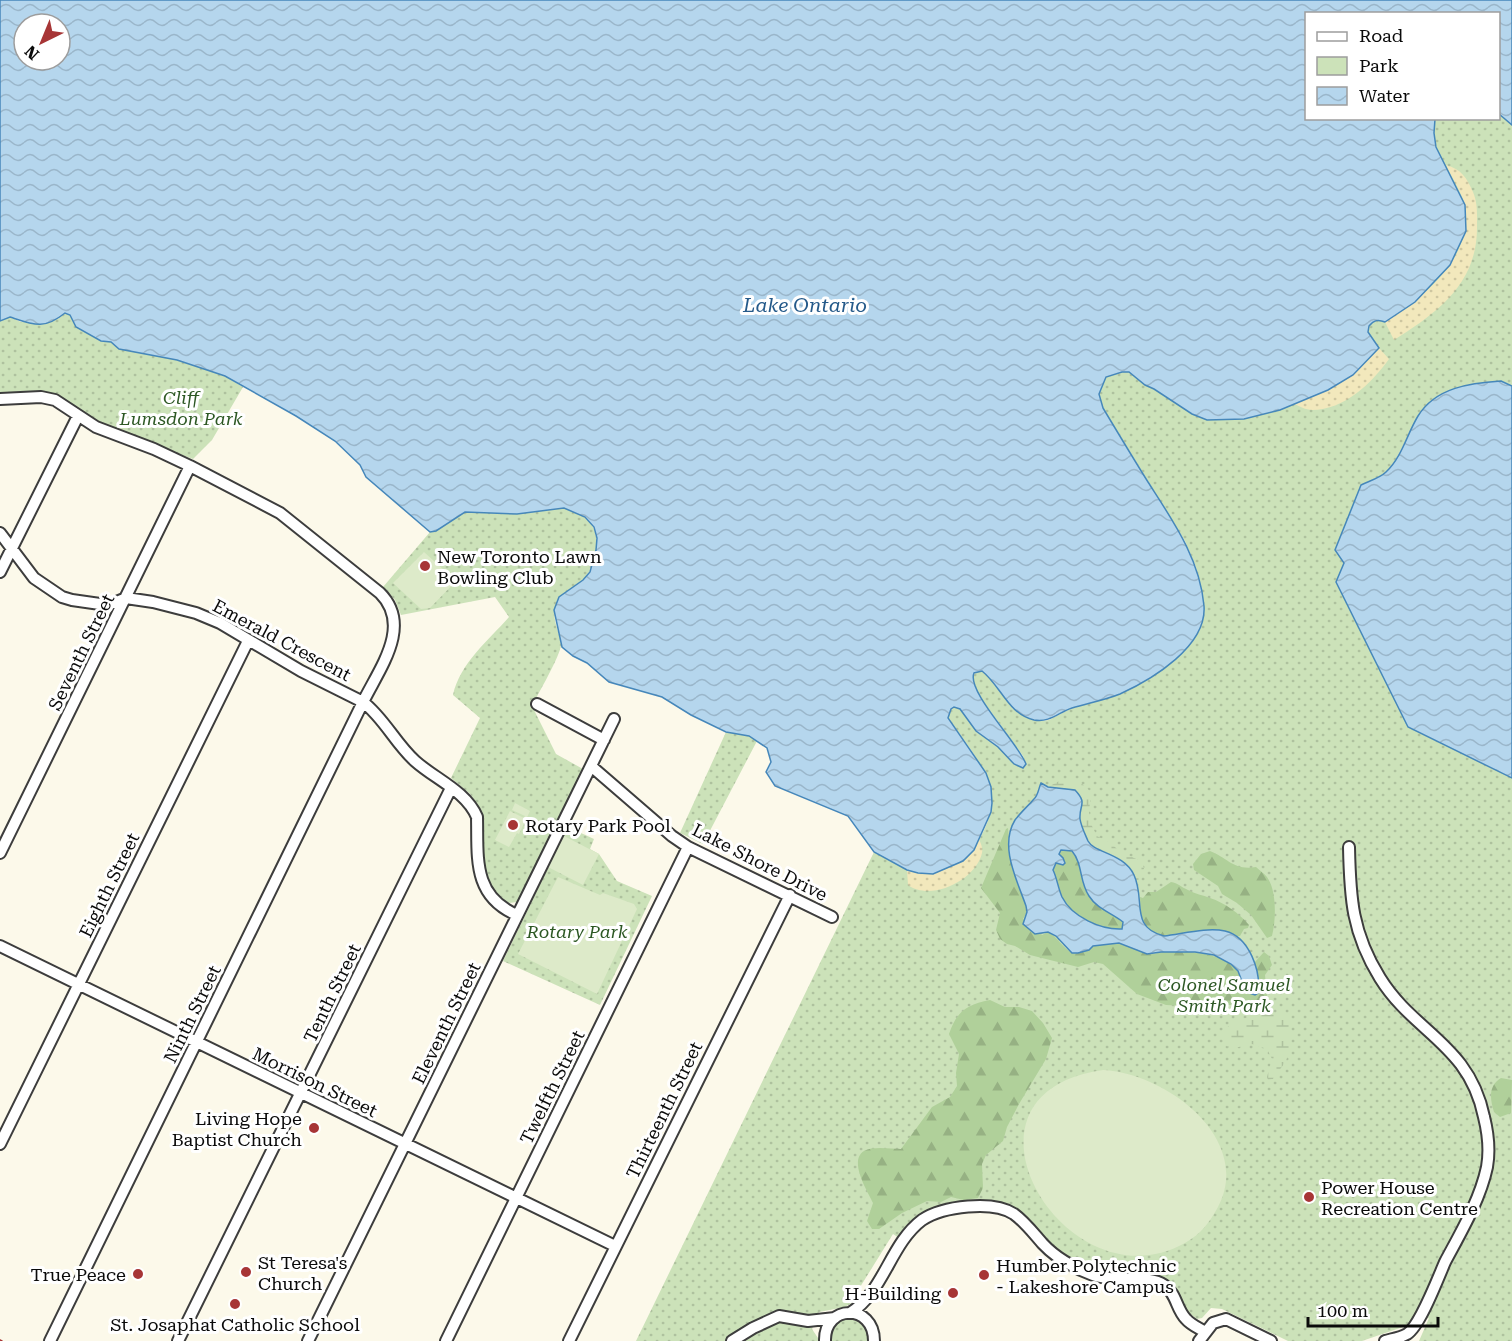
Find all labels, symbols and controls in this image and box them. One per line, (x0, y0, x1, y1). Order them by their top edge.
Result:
north arrow (12, 12, 72, 72)
legend (1305, 12, 1500, 120)
text: Road (1359, 25, 1404, 46)
text: N (21, 41, 43, 64)
text: Park (1359, 55, 1399, 76)
text: Water (1359, 85, 1410, 106)
water label: Lake Ontario (742, 293, 867, 317)
park label: Cliff Lumsdon Park (118, 387, 243, 429)
place label: New Toronto Lawn Bowling Club (437, 546, 602, 588)
marker: New Toronto Lawn Bowling Club (418, 559, 432, 573)
street label: Seventh Street (44, 590, 118, 714)
street label: Emerald Crescent (209, 595, 355, 685)
place label: Rotary Park Pool (525, 815, 671, 836)
marker: Rotary Park Pool (506, 818, 520, 832)
street label: Lake Shore Drive (689, 819, 831, 905)
street label: Eighth Street (75, 829, 143, 941)
park label: Rotary Park (526, 921, 628, 942)
street label: Tenth Street (299, 940, 365, 1046)
street label: Eleventh Street (407, 958, 485, 1087)
street label: Ninth Street (159, 961, 225, 1066)
park label: Colonel Samuel Smith Park (1158, 974, 1290, 1016)
street label: Twelfth Street (515, 1027, 589, 1147)
street label: Thirteenth Street (622, 1038, 706, 1182)
street label: Morrison Street (249, 1043, 381, 1121)
place label: Living Hope Baptist Church (172, 1108, 302, 1150)
marker: Living Hope Baptist Church (307, 1121, 321, 1135)
place label: Power House Recreation Centre (1321, 1177, 1478, 1219)
marker: Power House Recreation Centre (1302, 1190, 1316, 1204)
place label: St Teresa's Church (258, 1252, 347, 1294)
place label: Humber Polytechnic - Lakeshore Campus (996, 1255, 1176, 1297)
place label: True Peace (31, 1264, 126, 1285)
marker: St Teresa's Church (239, 1265, 253, 1279)
marker: True Peace (131, 1267, 145, 1281)
marker: Humber Polytechnic - Lakeshore Campus (977, 1268, 991, 1282)
place label: H-Building (845, 1283, 942, 1304)
marker: H-Building (946, 1286, 960, 1300)
scale bar (1308, 1290, 1438, 1328)
marker: St. Josaphat Catholic School (228, 1297, 242, 1311)
text: 100 m (1317, 1300, 1368, 1321)
place label: St. Josaphat Catholic School (110, 1314, 360, 1335)

